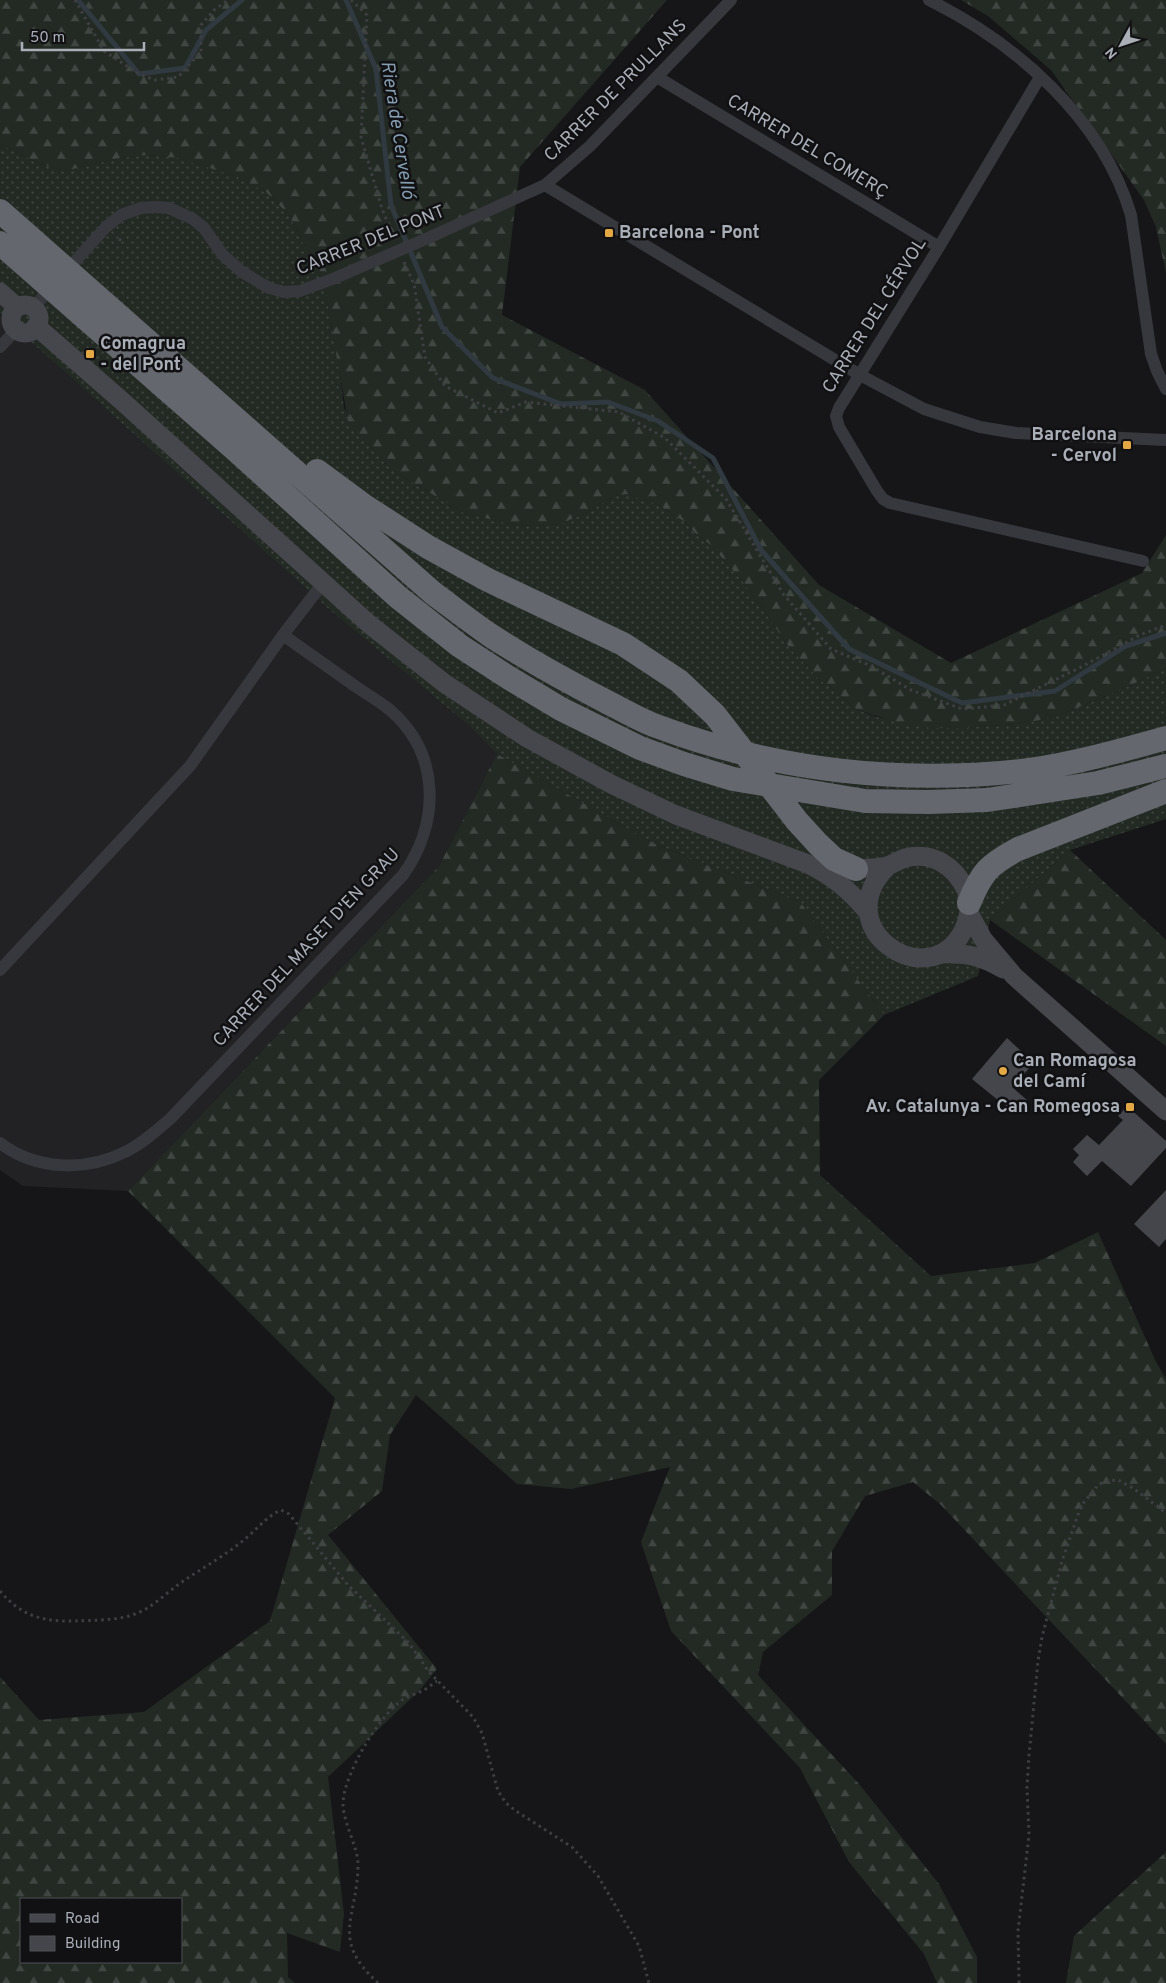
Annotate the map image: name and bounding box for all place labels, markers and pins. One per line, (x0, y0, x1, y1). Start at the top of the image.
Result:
place label: Barcelona - Pont (619, 222, 760, 245)
marker: Barcelona - Pont (603, 227, 615, 239)
place label: Comagrua - del Pont (100, 333, 186, 377)
marker: Comagrua - del Pont (84, 348, 96, 360)
place label: Barcelona - Cervol (1032, 424, 1117, 468)
marker: Barcelona - Cervol (1121, 439, 1133, 451)
place label: Can Romagosa del Camí (1013, 1050, 1137, 1094)
marker: Can Romagosa del Camí (997, 1065, 1009, 1077)
place label: Av. Catalunya - Can Romegosa (865, 1096, 1120, 1119)
marker: Av. Catalunya - Can Romegosa (1124, 1101, 1136, 1113)

